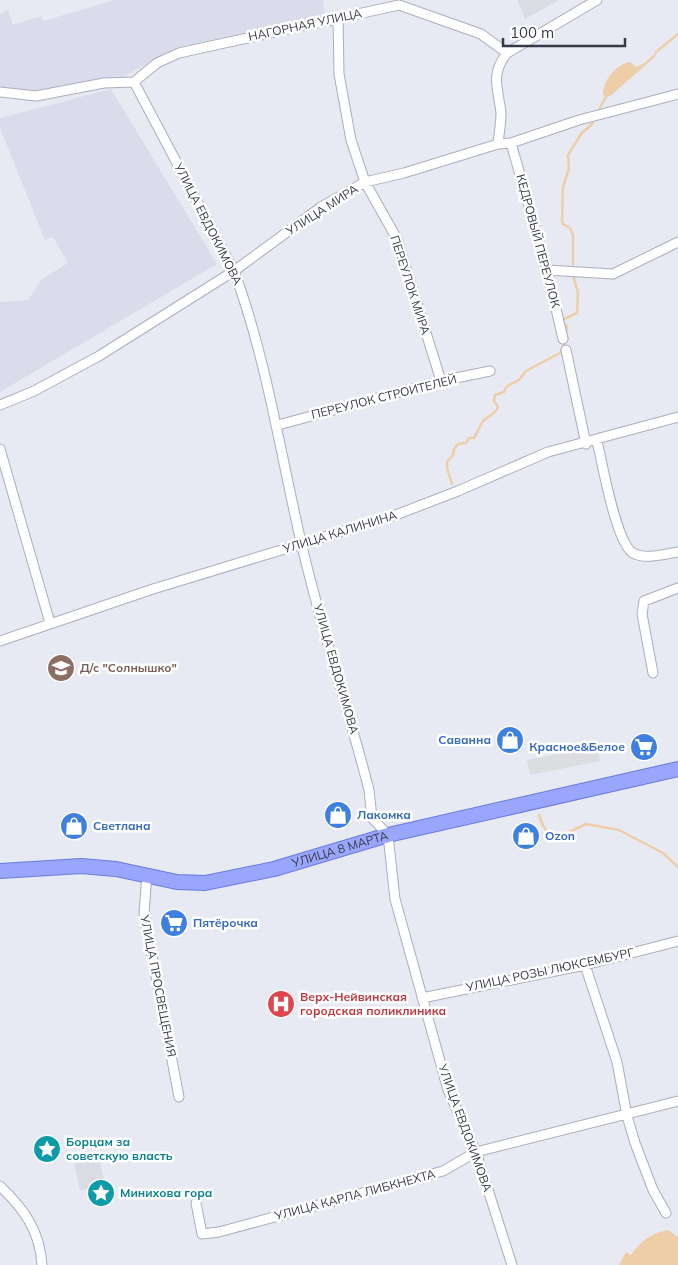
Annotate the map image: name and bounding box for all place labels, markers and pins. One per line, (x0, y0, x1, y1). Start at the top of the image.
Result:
school or university icon: Д/с "Солнышко" (46, 653, 76, 683)
place label: Д/с "Солнышко" (80, 660, 177, 675)
shop icon: Саванна (495, 725, 525, 755)
place label: Саванна (438, 732, 491, 747)
supermarket icon: Красное&Белое (629, 732, 659, 762)
place label: Красное&Белое (529, 739, 625, 754)
shop icon: Лакомка (323, 800, 353, 830)
place label: Лакомка (357, 807, 411, 822)
shop icon: Светлана (59, 811, 89, 841)
place label: Светлана (93, 818, 151, 833)
shop icon: Ozon (511, 821, 541, 851)
place label: Ozon (545, 828, 575, 843)
supermarket icon: Пятёрочка (159, 908, 189, 938)
place label: Пятёрочка (193, 915, 258, 930)
hospital icon: Верх-Нейвинская городская поликлиника (266, 989, 296, 1019)
place label: Верх-Нейвинская городская поликлиника (300, 989, 446, 1018)
place icon: Борцам за советскую власть (32, 1134, 62, 1164)
place label: Борцам за советскую власть (66, 1134, 173, 1163)
place icon: Минихова гора (86, 1178, 116, 1208)
place label: Минихова гора (120, 1185, 212, 1200)

